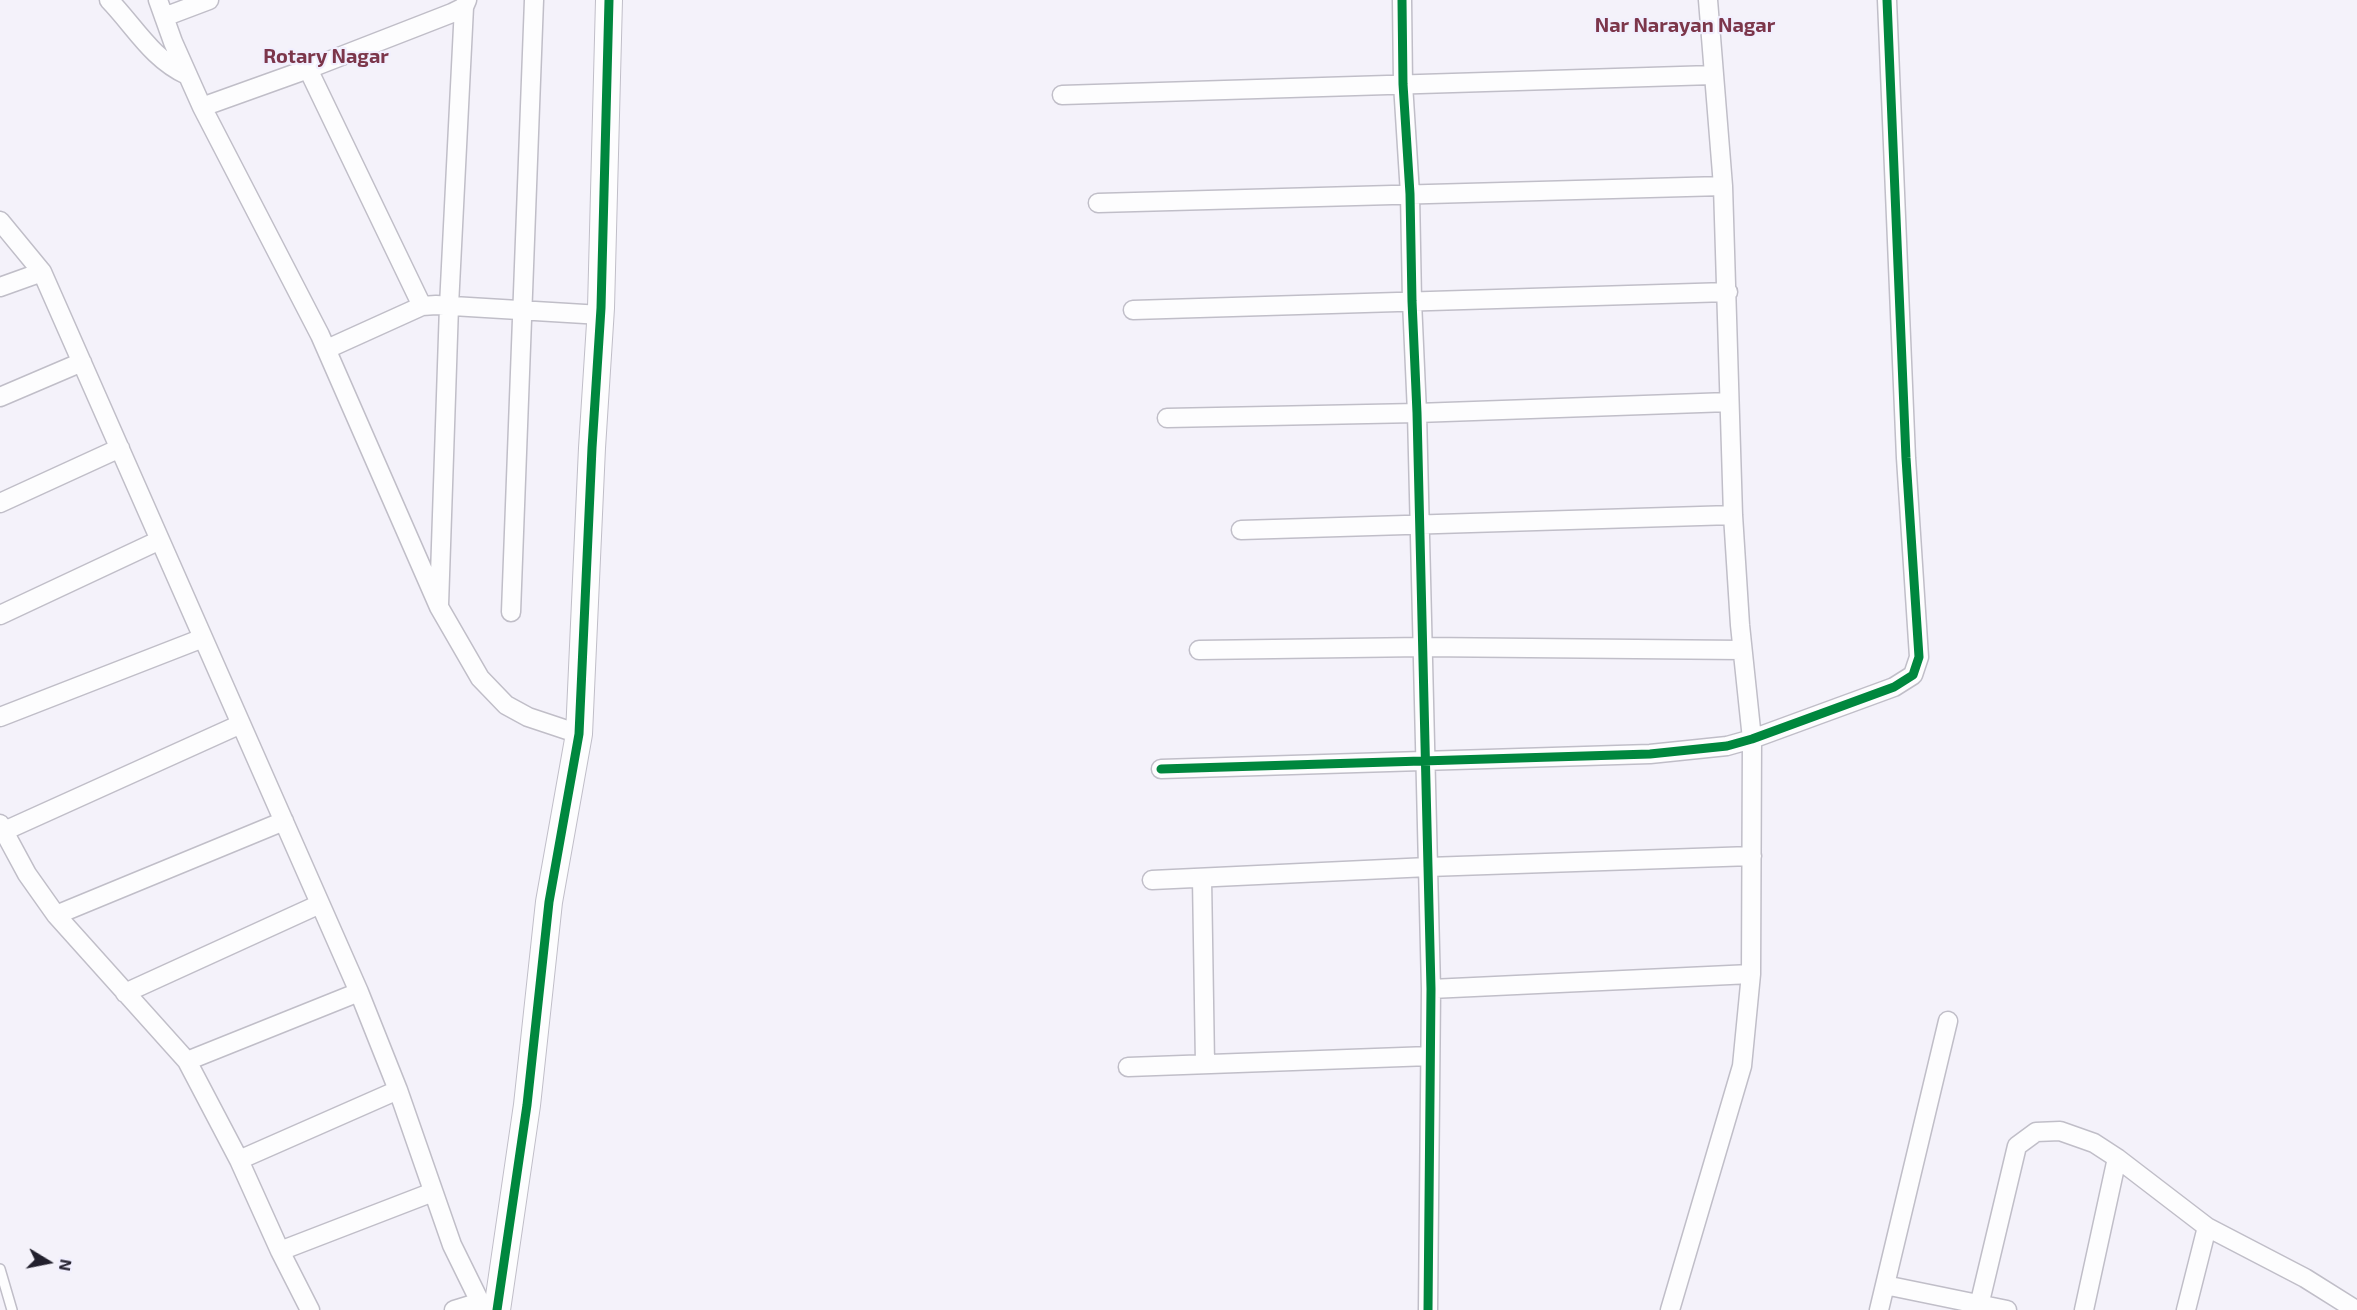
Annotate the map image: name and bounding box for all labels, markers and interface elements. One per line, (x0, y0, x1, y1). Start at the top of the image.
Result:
district label: Nar Narayan Nagar (1595, 13, 1775, 37)
district label: Rotary Nagar (263, 44, 389, 68)
north arrow (18, 1232, 78, 1292)
text: N (56, 1258, 77, 1273)

